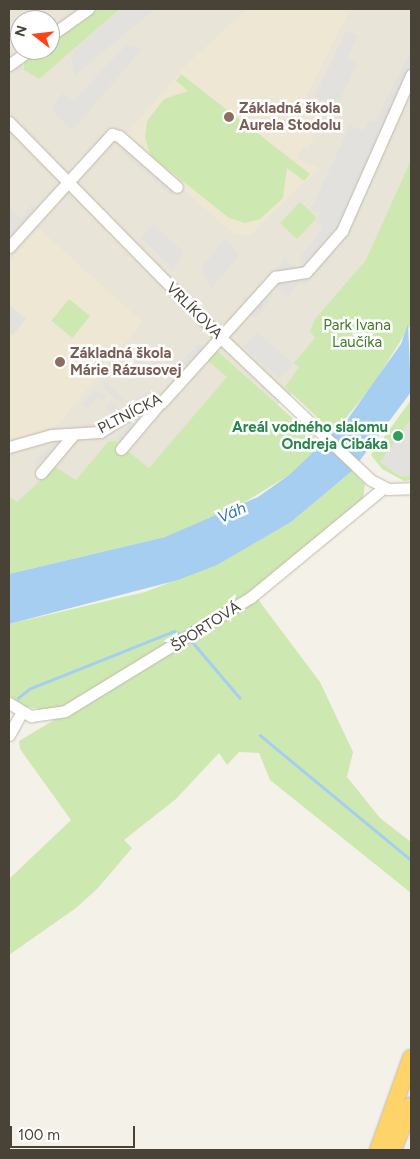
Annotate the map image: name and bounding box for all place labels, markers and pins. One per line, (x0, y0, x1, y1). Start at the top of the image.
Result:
place label: Základná škola Aurela Stodolu (239, 99, 341, 134)
marker: Základná škola Aurela Stodolu (223, 111, 235, 123)
place label: Základná škola Márie Rázusovej (70, 344, 182, 379)
marker: Základná škola Márie Rázusovej (54, 356, 66, 368)
place label: Areál vodného slalomu Ondreja Cibáka (232, 418, 388, 453)
marker: Areál vodného slalomu Ondreja Cibáka (392, 430, 404, 442)

